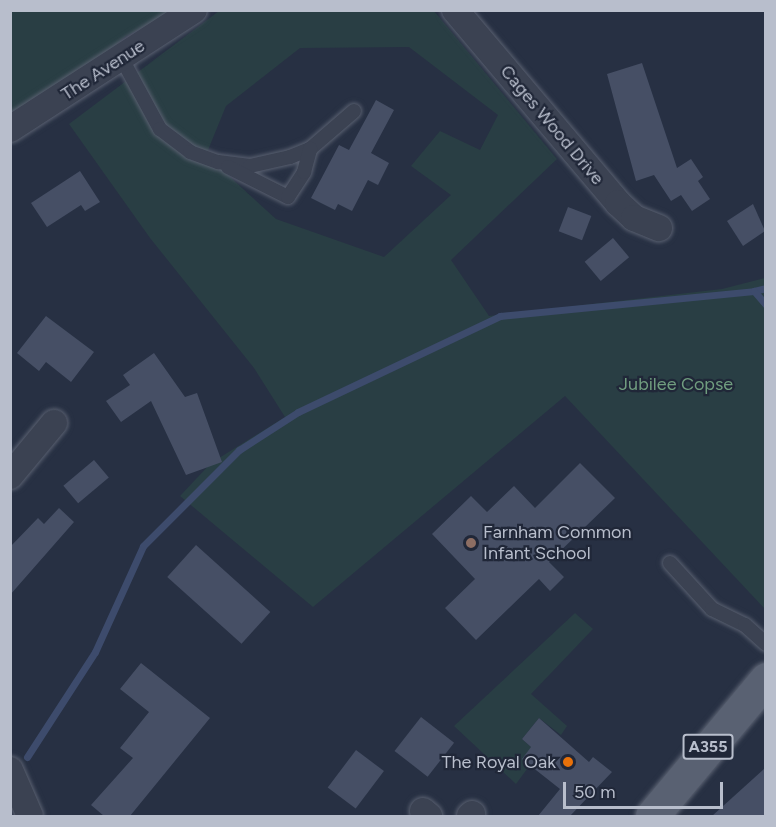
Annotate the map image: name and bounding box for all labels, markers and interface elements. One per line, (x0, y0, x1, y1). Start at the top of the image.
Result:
street label: The Avenue (57, 35, 149, 105)
street label: Cages Wood Drive (496, 61, 608, 189)
park label: Jubilee Copse (619, 373, 733, 395)
place label: Farnham Common Infant School (483, 522, 632, 564)
marker: Farnham Common Infant School (464, 536, 478, 550)
road number: A355 (682, 734, 734, 760)
place label: The Royal Oak (442, 751, 556, 773)
marker: The Royal Oak (561, 755, 575, 769)
scale bar (566, 770, 726, 808)
text: 50 m (574, 781, 616, 803)

